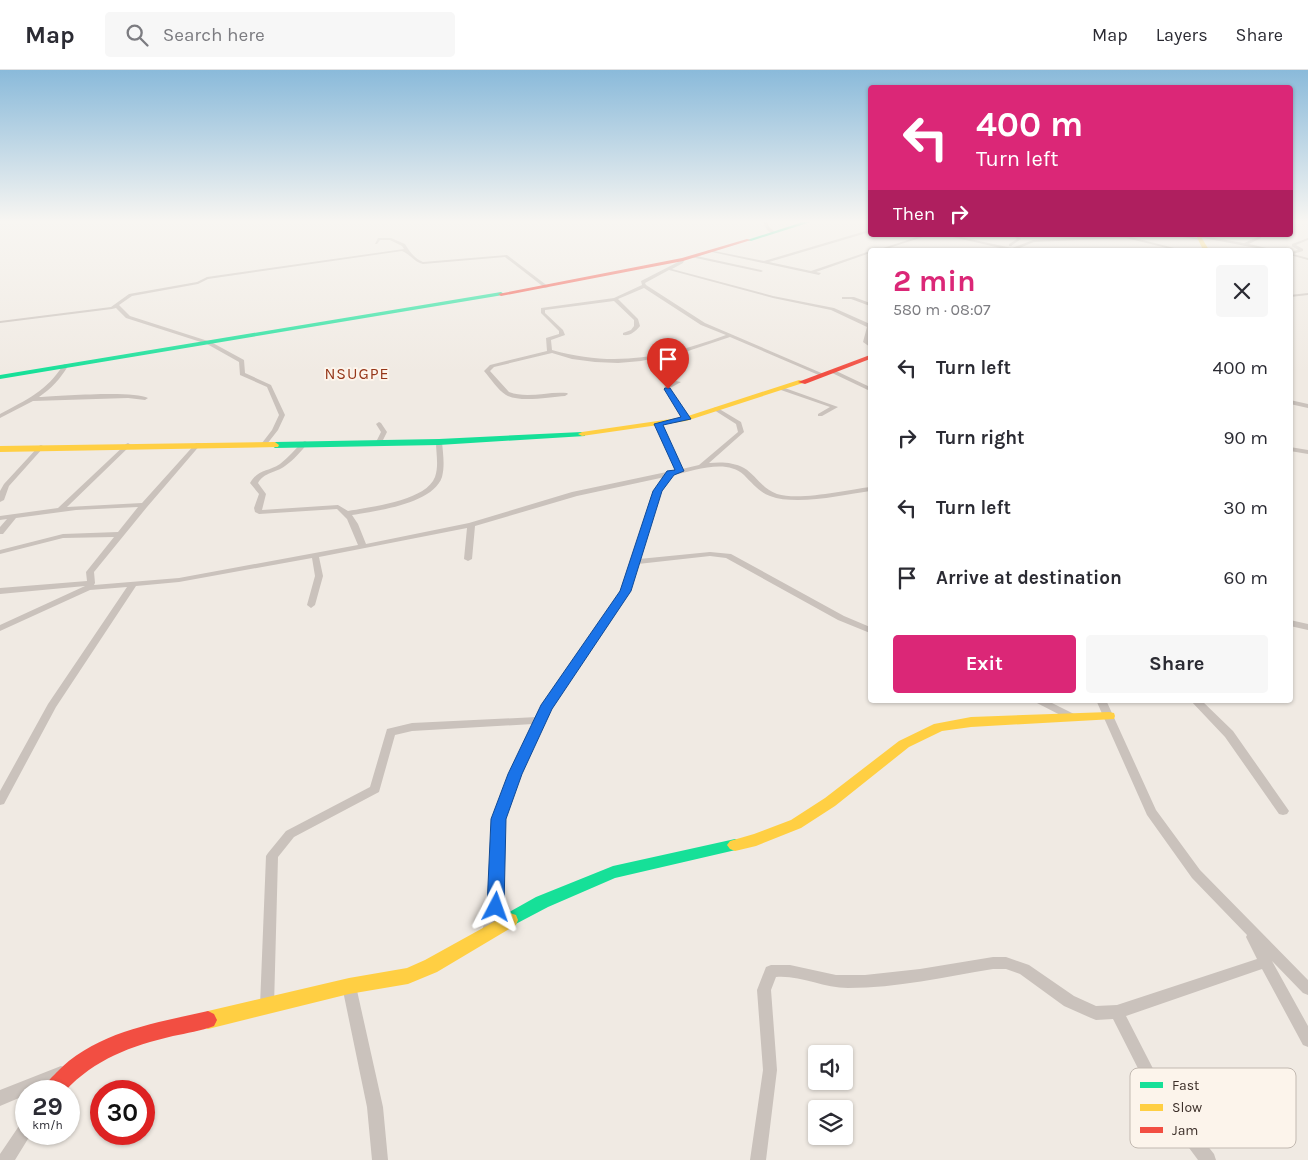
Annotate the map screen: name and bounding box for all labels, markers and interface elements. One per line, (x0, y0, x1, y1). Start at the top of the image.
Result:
search box (105, 12, 455, 57)
text: Map (25, 21, 75, 49)
icon: search (123, 21, 151, 49)
text: Search here (163, 24, 265, 46)
text: Map (1092, 24, 1128, 46)
text: Layers (1156, 24, 1208, 46)
text: Share (1236, 24, 1283, 46)
text: 400 m (976, 104, 1083, 145)
icon: left (893, 105, 958, 170)
text: Turn left (976, 146, 1059, 172)
icon: right (945, 200, 973, 228)
text: Then (893, 203, 935, 225)
text: 2 min (893, 263, 976, 299)
button: close (1216, 265, 1268, 317)
text: 580 m · 08:07 (893, 300, 991, 319)
pin (647, 338, 689, 389)
icon: arrive (654, 345, 682, 373)
icon: left (893, 354, 921, 382)
text: Turn left (936, 357, 1011, 379)
text: 400 m (1213, 357, 1268, 379)
district label: NSUGPE (324, 364, 390, 383)
icon: right (893, 424, 921, 452)
text: Turn right (936, 427, 1025, 449)
text: 90 m (1223, 427, 1268, 449)
icon: left (893, 494, 921, 522)
text: Turn left (936, 497, 1011, 519)
text: 30 m (1223, 497, 1268, 519)
icon: arrive (893, 564, 921, 592)
text: Arrive at destination (936, 567, 1122, 589)
text: 60 m (1224, 567, 1268, 589)
button: Exit (893, 635, 1076, 693)
button: Share (1086, 635, 1268, 693)
position arrow (469, 880, 521, 932)
map controls (808, 1045, 853, 1145)
button: sound (808, 1045, 853, 1090)
legend (1130, 1068, 1296, 1148)
text: Fast (1172, 1077, 1199, 1094)
speed limit sign: 30 (90, 1080, 155, 1145)
text: 29 (32, 1092, 63, 1121)
text: Slow (1172, 1099, 1202, 1116)
button: layers (808, 1100, 853, 1145)
text: km/h (32, 1118, 63, 1132)
text: Jam (1172, 1122, 1198, 1139)

